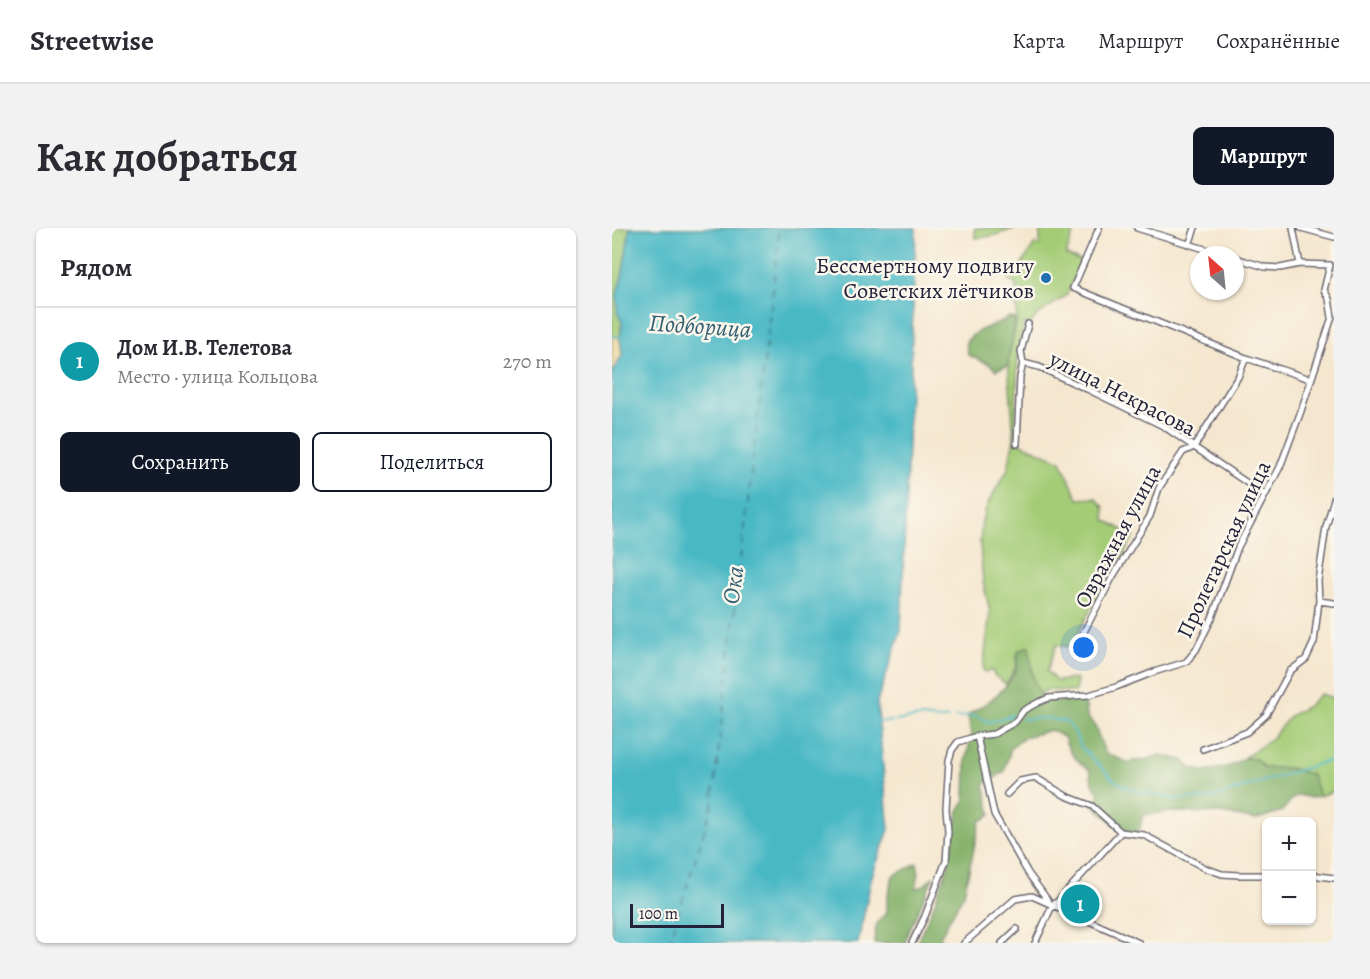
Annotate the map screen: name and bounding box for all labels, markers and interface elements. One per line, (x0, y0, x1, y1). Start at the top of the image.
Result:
text: Streetwise (30, 22, 154, 60)
text: Карта (1012, 27, 1065, 55)
text: Маршрут (1098, 27, 1183, 55)
text: Сохранённые (1216, 27, 1340, 55)
button: Маршрут (1193, 127, 1334, 185)
text: Как добраться (36, 128, 298, 185)
north arrow (1190, 246, 1244, 300)
text: Рядом (60, 250, 132, 285)
place label: Бессмертному подвигу Советских лётчиков (816, 251, 1035, 306)
marker: Бессмертному подвигу Советских лётчиков (1039, 271, 1053, 285)
water label: Подборица (648, 306, 752, 346)
text: Дом И.В. Телетова (117, 333, 292, 363)
street label: улица Некрасова (1043, 344, 1202, 444)
text: 1 (76, 348, 83, 375)
text: 270 m (503, 348, 552, 375)
text: Место · улица Кольцова (117, 363, 318, 390)
button: Сохранить (60, 432, 300, 492)
button: Поделиться (312, 432, 552, 492)
street label: Пролетарская улица (1170, 455, 1279, 643)
street label: Овражная улица (1068, 459, 1169, 613)
water label: Ока (715, 564, 751, 606)
your location (1069, 633, 1098, 662)
map controls (1262, 817, 1316, 925)
button: + (1262, 817, 1316, 871)
button: − (1262, 871, 1316, 925)
pin: 1 (1060, 882, 1100, 926)
scale bar (630, 901, 724, 928)
text: 100 m (639, 903, 678, 925)

